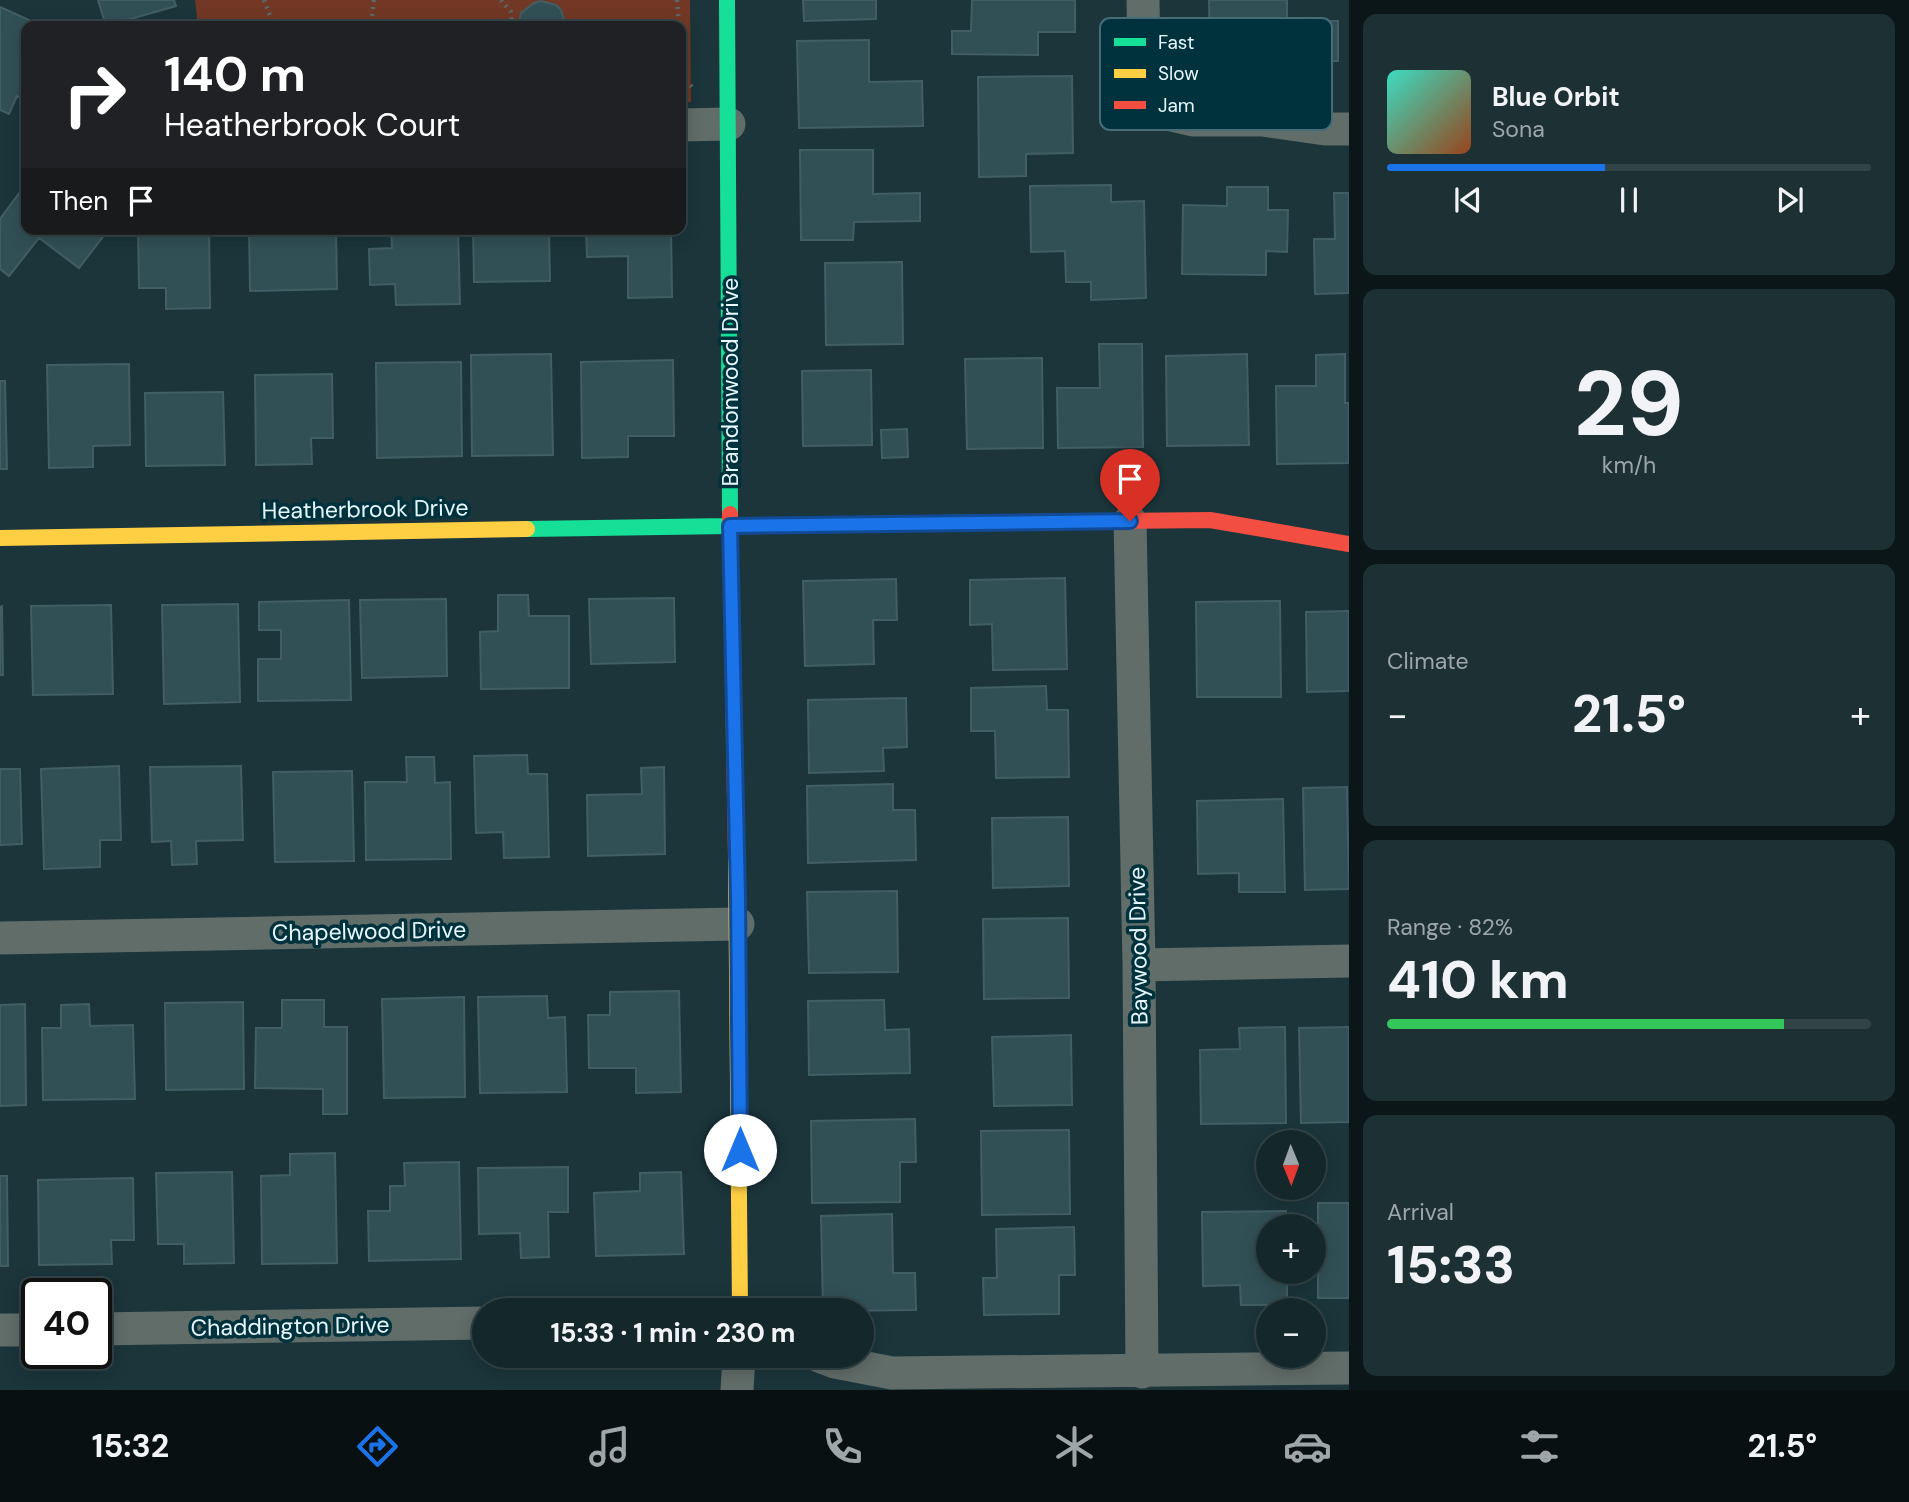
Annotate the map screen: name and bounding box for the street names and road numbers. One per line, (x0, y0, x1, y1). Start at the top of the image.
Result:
street label: Brandonwood Drive (715, 278, 745, 486)
street label: Heatherbrook Drive (261, 492, 469, 526)
street label: Baywood Drive (1122, 867, 1154, 1025)
street label: Chapelwood Drive (272, 914, 466, 948)
street label: Chaddington Drive (190, 1309, 390, 1343)

